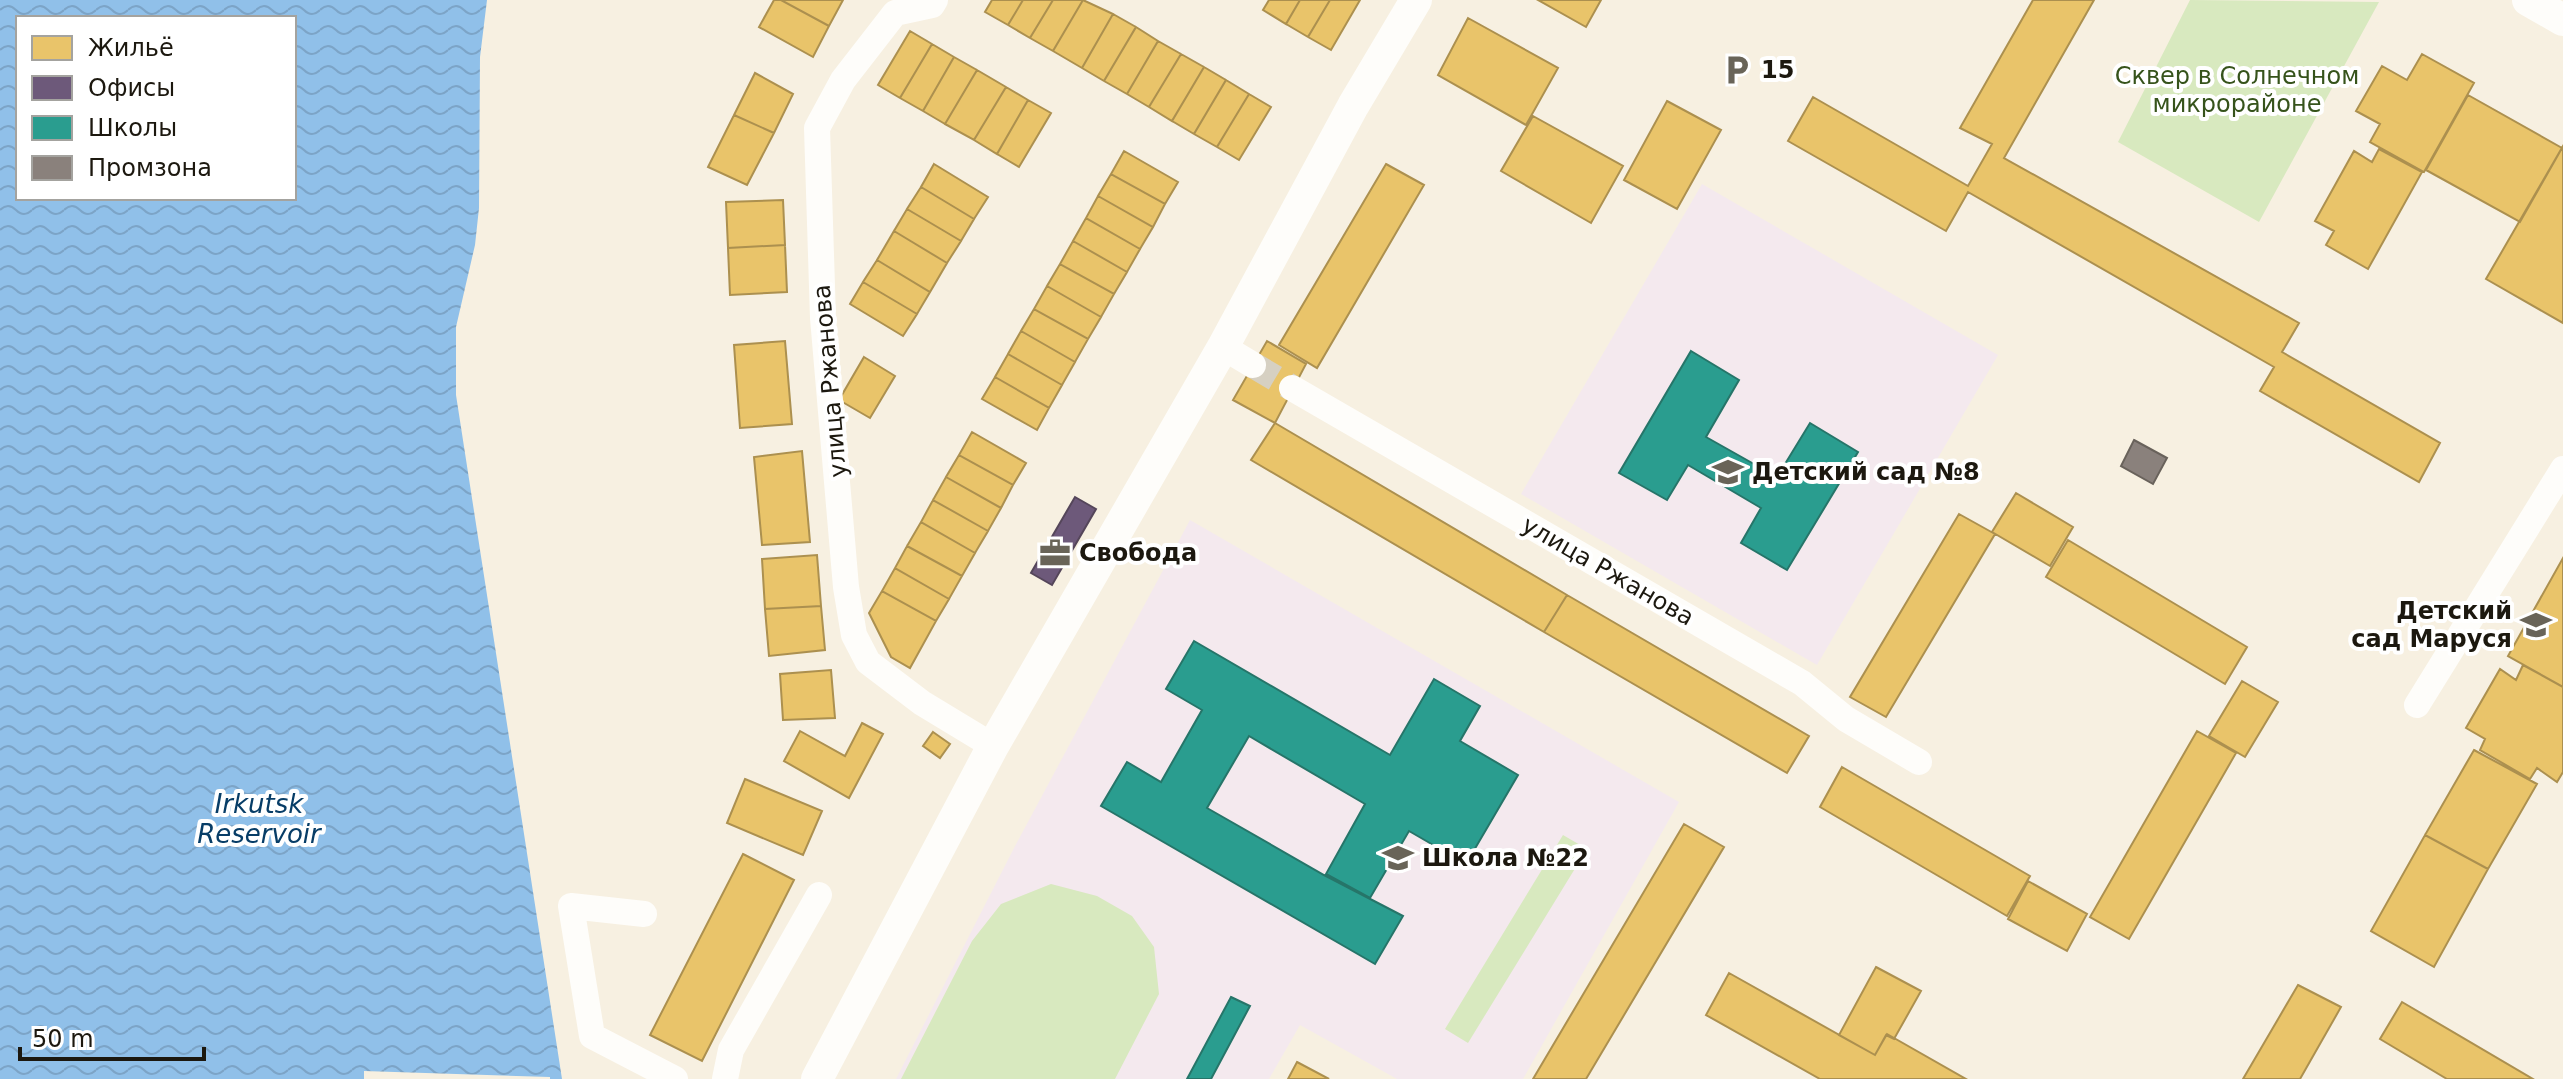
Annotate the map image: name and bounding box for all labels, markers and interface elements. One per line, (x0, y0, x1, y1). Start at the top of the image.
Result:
legend (16, 16, 296, 200)
text: Жильё (88, 34, 174, 62)
parking icon: 15 (1720, 53, 1754, 87)
place label: 15 (1761, 56, 1794, 84)
park label: Сквер в Солнечном микрорайоне (2115, 62, 2359, 118)
text: Офисы (88, 74, 175, 102)
text: Школы (88, 114, 177, 142)
text: Промзона (88, 154, 212, 182)
street label: улица Ржанова (808, 283, 852, 479)
school or university icon: Детский сад №8 (1711, 455, 1745, 489)
place label: Детский сад №8 (1752, 458, 1980, 486)
street label: улица Ржанова (1517, 510, 1699, 632)
office icon: Свобода (1038, 536, 1072, 570)
place label: Свобода (1079, 539, 1197, 567)
place label: Детский сад Маруся (2351, 597, 2512, 653)
school or university icon: Детский сад Маруся (2519, 608, 2553, 642)
water label: Irkutsk Reservoir (197, 789, 323, 849)
school or university icon: Школа №22 (1381, 841, 1415, 875)
place label: Школа №22 (1422, 844, 1589, 872)
scale bar (20, 1011, 204, 1061)
text: 50 m (32, 1025, 94, 1053)

